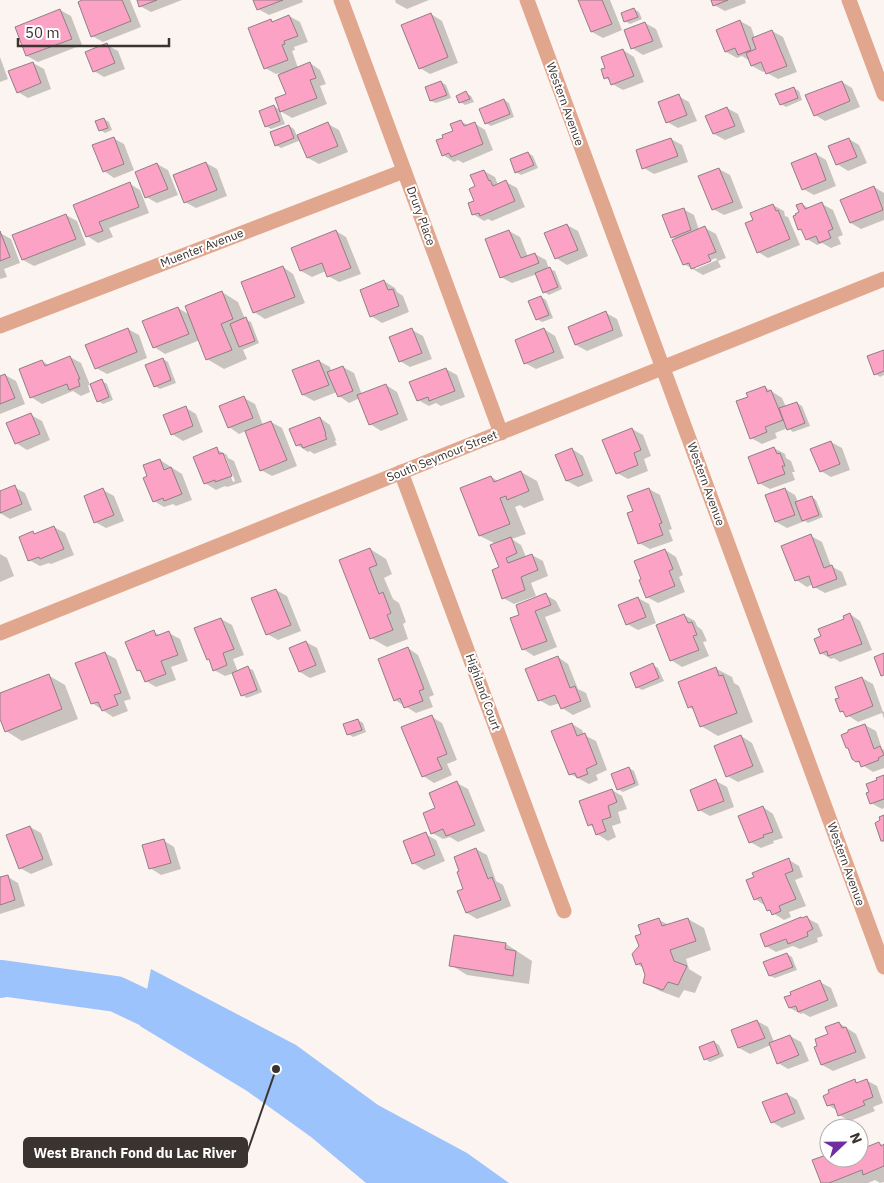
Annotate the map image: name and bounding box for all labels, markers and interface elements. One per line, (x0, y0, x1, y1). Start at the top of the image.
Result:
scale bar (18, 15, 169, 47)
text: 50 m (25, 23, 60, 42)
street label: Western Avenue (543, 60, 588, 148)
street label: Drury Place (404, 184, 439, 248)
street label: Muenter Avenue (158, 225, 246, 270)
street label: South Seymour Street (384, 426, 499, 485)
street label: Western Avenue (684, 440, 729, 528)
street label: Highland Court (463, 651, 504, 732)
street label: Western Avenue (824, 820, 869, 908)
north arrow (819, 1118, 869, 1168)
text: N (846, 1130, 866, 1146)
callout: West Branch Fond du Lac River (24, 1138, 247, 1167)
text: West Branch Fond du Lac River (33, 1144, 237, 1162)

